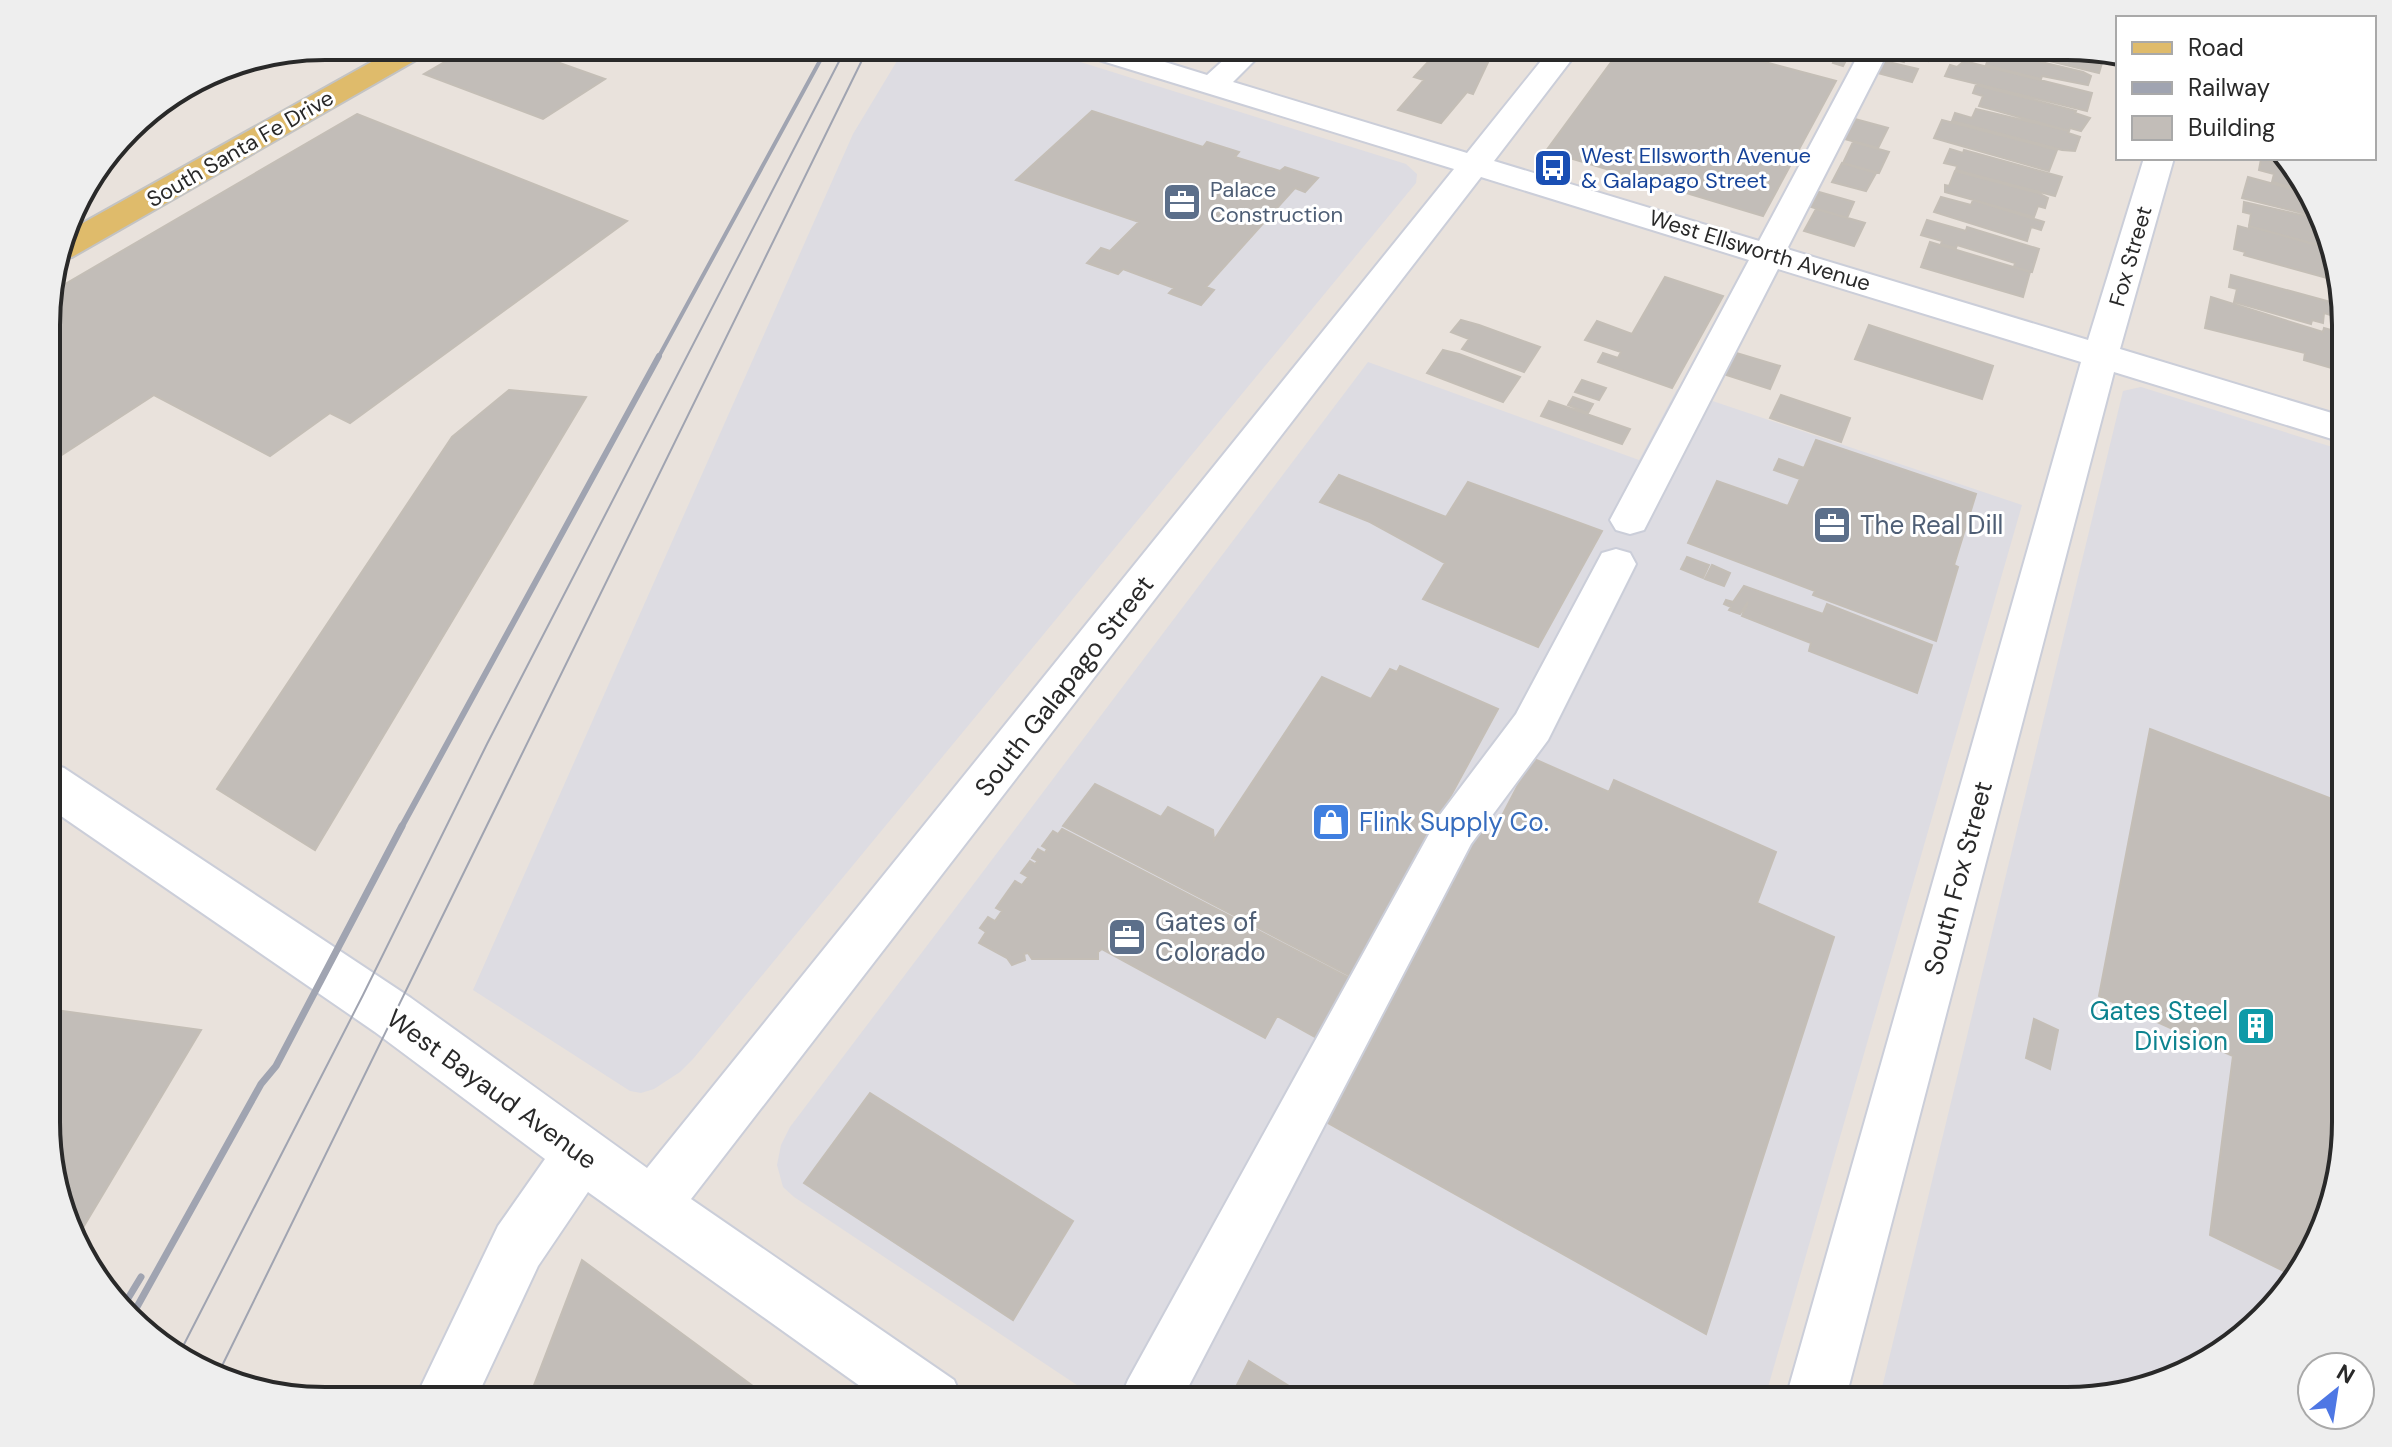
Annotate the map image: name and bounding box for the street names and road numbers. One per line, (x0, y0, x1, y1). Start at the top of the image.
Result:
street label: South Santa Fe Drive (142, 83, 339, 214)
street label: West Ellsworth Avenue (1646, 203, 1874, 298)
street label: Fox Street (2102, 203, 2159, 310)
street label: South Galapago Street (967, 568, 1161, 804)
street label: South Fox Street (1916, 777, 2000, 979)
street label: West Bayaud Avenue (380, 1001, 604, 1177)

